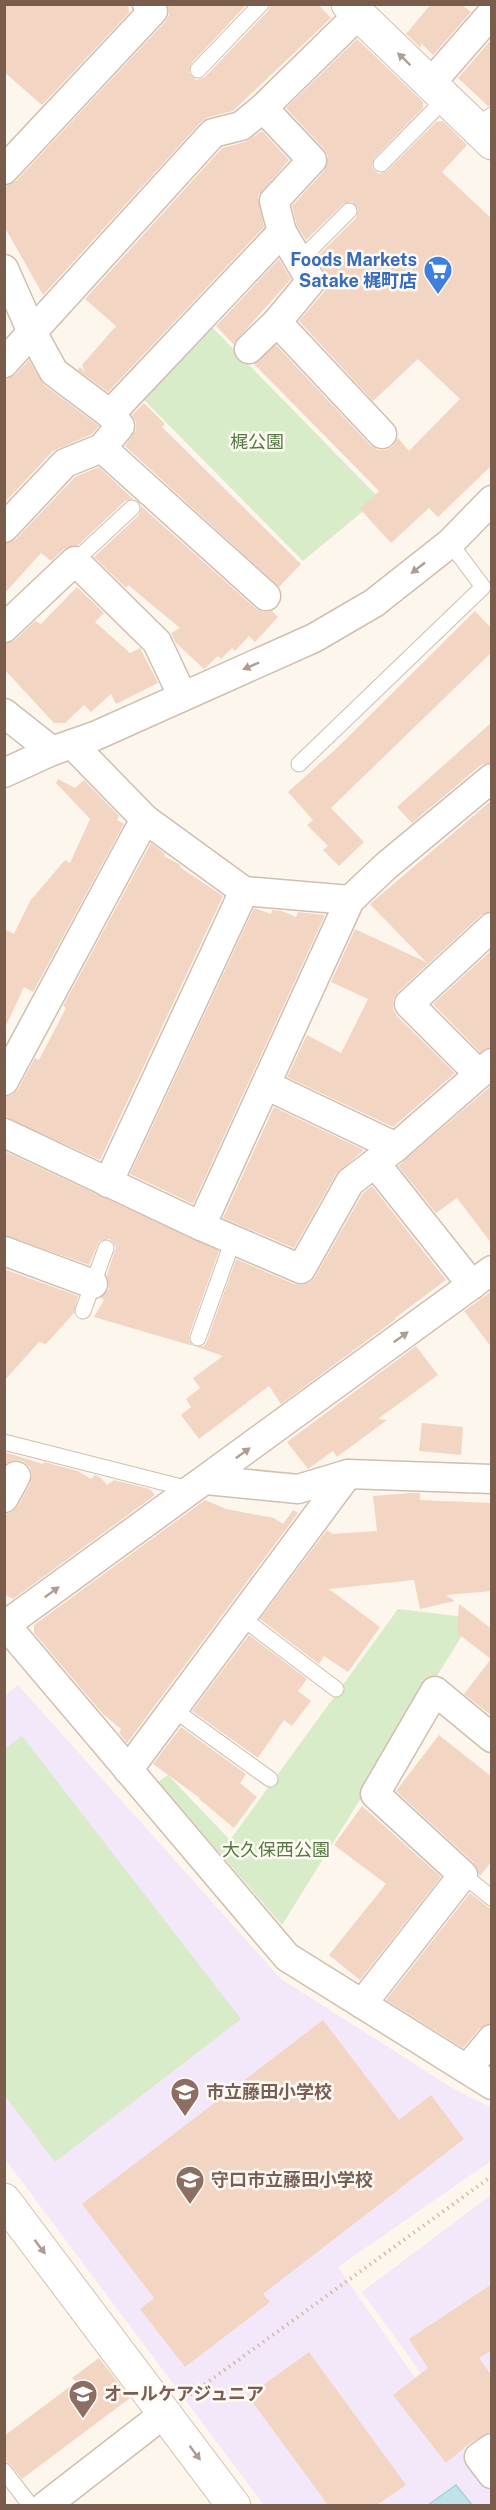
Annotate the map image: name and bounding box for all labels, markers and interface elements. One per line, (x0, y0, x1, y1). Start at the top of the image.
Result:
one-way arrow (397, 52, 412, 66)
place label: Foods Markets Satake 梶町店 (290, 249, 417, 291)
supermarket icon: Foods Markets Satake 梶町店 (422, 254, 454, 296)
park label: 梶公園 (230, 431, 284, 452)
one-way arrow (411, 562, 426, 574)
one-way arrow (241, 661, 259, 671)
one-way arrow (392, 1331, 408, 1343)
one-way arrow (236, 1447, 251, 1459)
one-way arrow (43, 1586, 59, 1598)
park label: 大久保西公園 (222, 1839, 330, 1860)
school or university icon: 市立藤田小学校 (169, 2076, 201, 2118)
place label: 市立藤田小学校 (206, 2081, 332, 2102)
school or university icon: 守口市立藤田小学校 (174, 2164, 206, 2206)
place label: 守口市立藤田小学校 (211, 2169, 373, 2190)
one-way arrow (33, 2239, 45, 2254)
school or university icon: オールケアジュニア (67, 2378, 99, 2420)
place label: オールケアジュニア (104, 2383, 264, 2404)
one-way arrow (188, 2445, 201, 2461)

